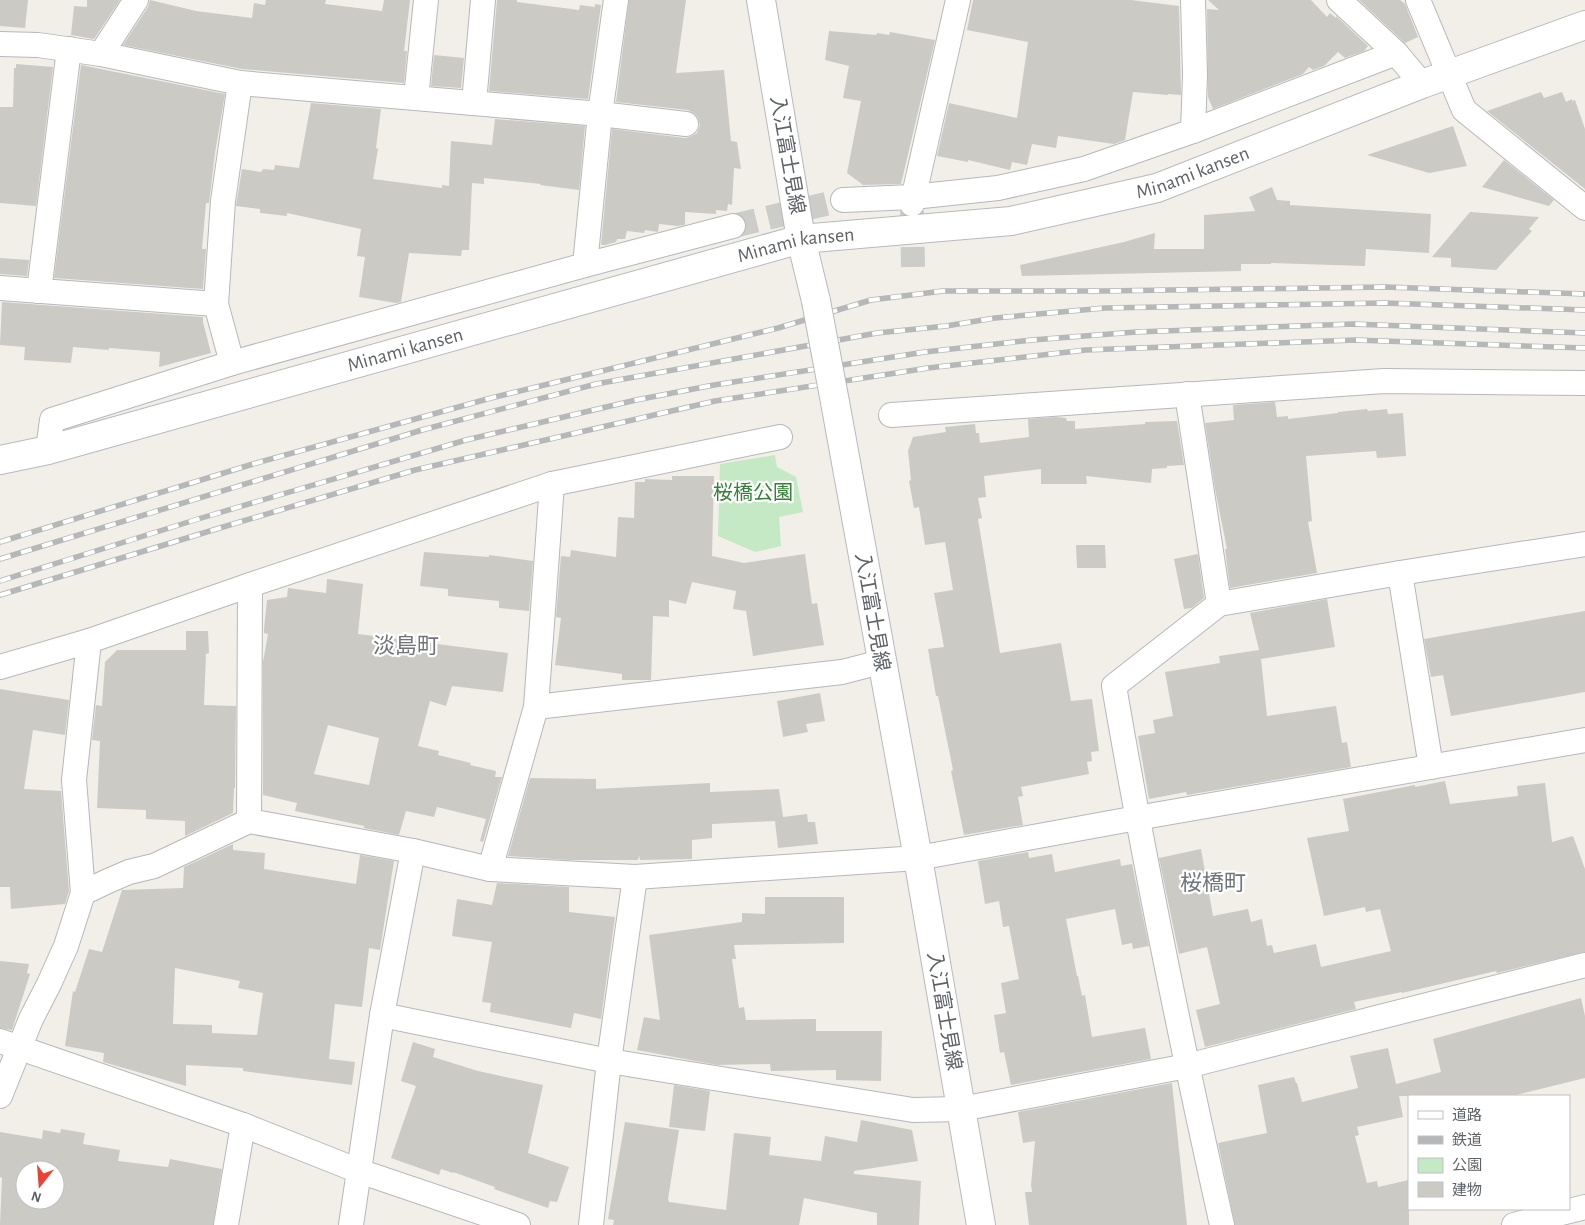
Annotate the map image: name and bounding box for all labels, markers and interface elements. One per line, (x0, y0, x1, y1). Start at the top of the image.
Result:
street label: 入江富士見線 (767, 94, 809, 216)
street label: Minami kansen (1134, 143, 1252, 202)
street label: Minami kansen (735, 224, 855, 266)
street label: Minami kansen (345, 324, 465, 376)
park label: 桜橋公園 (713, 482, 793, 503)
street label: 入江富士見線 (852, 551, 894, 673)
district label: 淡島町 (373, 634, 439, 657)
district label: 桜橋町 (1180, 871, 1246, 894)
street label: 入江富士見線 (924, 950, 966, 1072)
legend (1408, 1095, 1570, 1210)
text: 道路 (1452, 1107, 1482, 1123)
text: 鉄道 (1452, 1132, 1482, 1148)
text: 公園 (1452, 1157, 1482, 1173)
north arrow (15, 1160, 65, 1210)
text: 建物 (1452, 1182, 1482, 1198)
text: N (30, 1188, 43, 1205)

